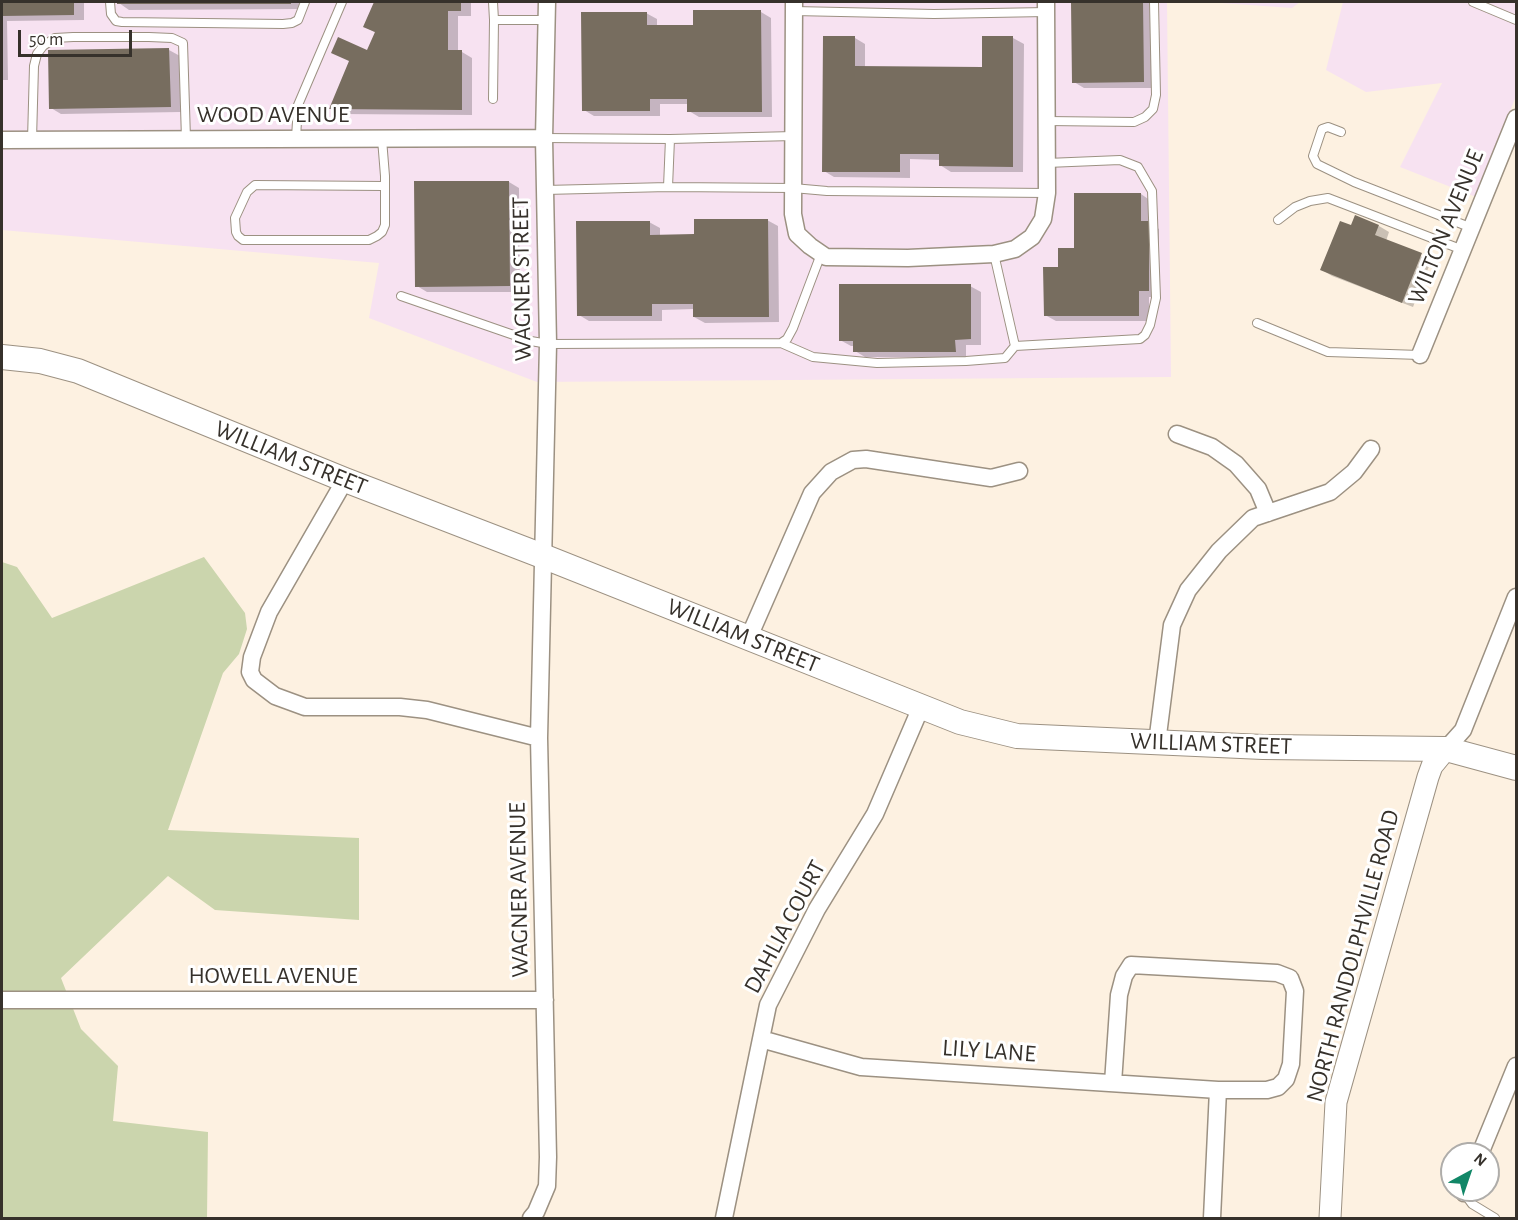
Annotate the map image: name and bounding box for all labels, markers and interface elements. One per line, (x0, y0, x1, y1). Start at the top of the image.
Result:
scale bar (21, 18, 135, 56)
text: 50 m (29, 31, 63, 49)
street label: WOOD AVENUE (197, 101, 349, 129)
street label: WILTON AVENUE (1402, 145, 1490, 309)
street label: WAGNER STREET (506, 196, 538, 362)
street label: WILLIAM STREET (211, 414, 371, 502)
street label: WILLIAM STREET (663, 592, 823, 680)
street label: WILLIAM STREET (1130, 727, 1292, 761)
street label: WAGNER AVENUE (503, 802, 535, 978)
street label: NORTH RANDOLPHVILLE ROAD (1300, 807, 1406, 1105)
street label: DAHLIA COURT (738, 856, 832, 998)
street label: HOWELL AVENUE (188, 962, 358, 990)
street label: LILY LANE (941, 1033, 1037, 1069)
north arrow (1440, 1142, 1500, 1202)
text: N (1471, 1150, 1490, 1169)

